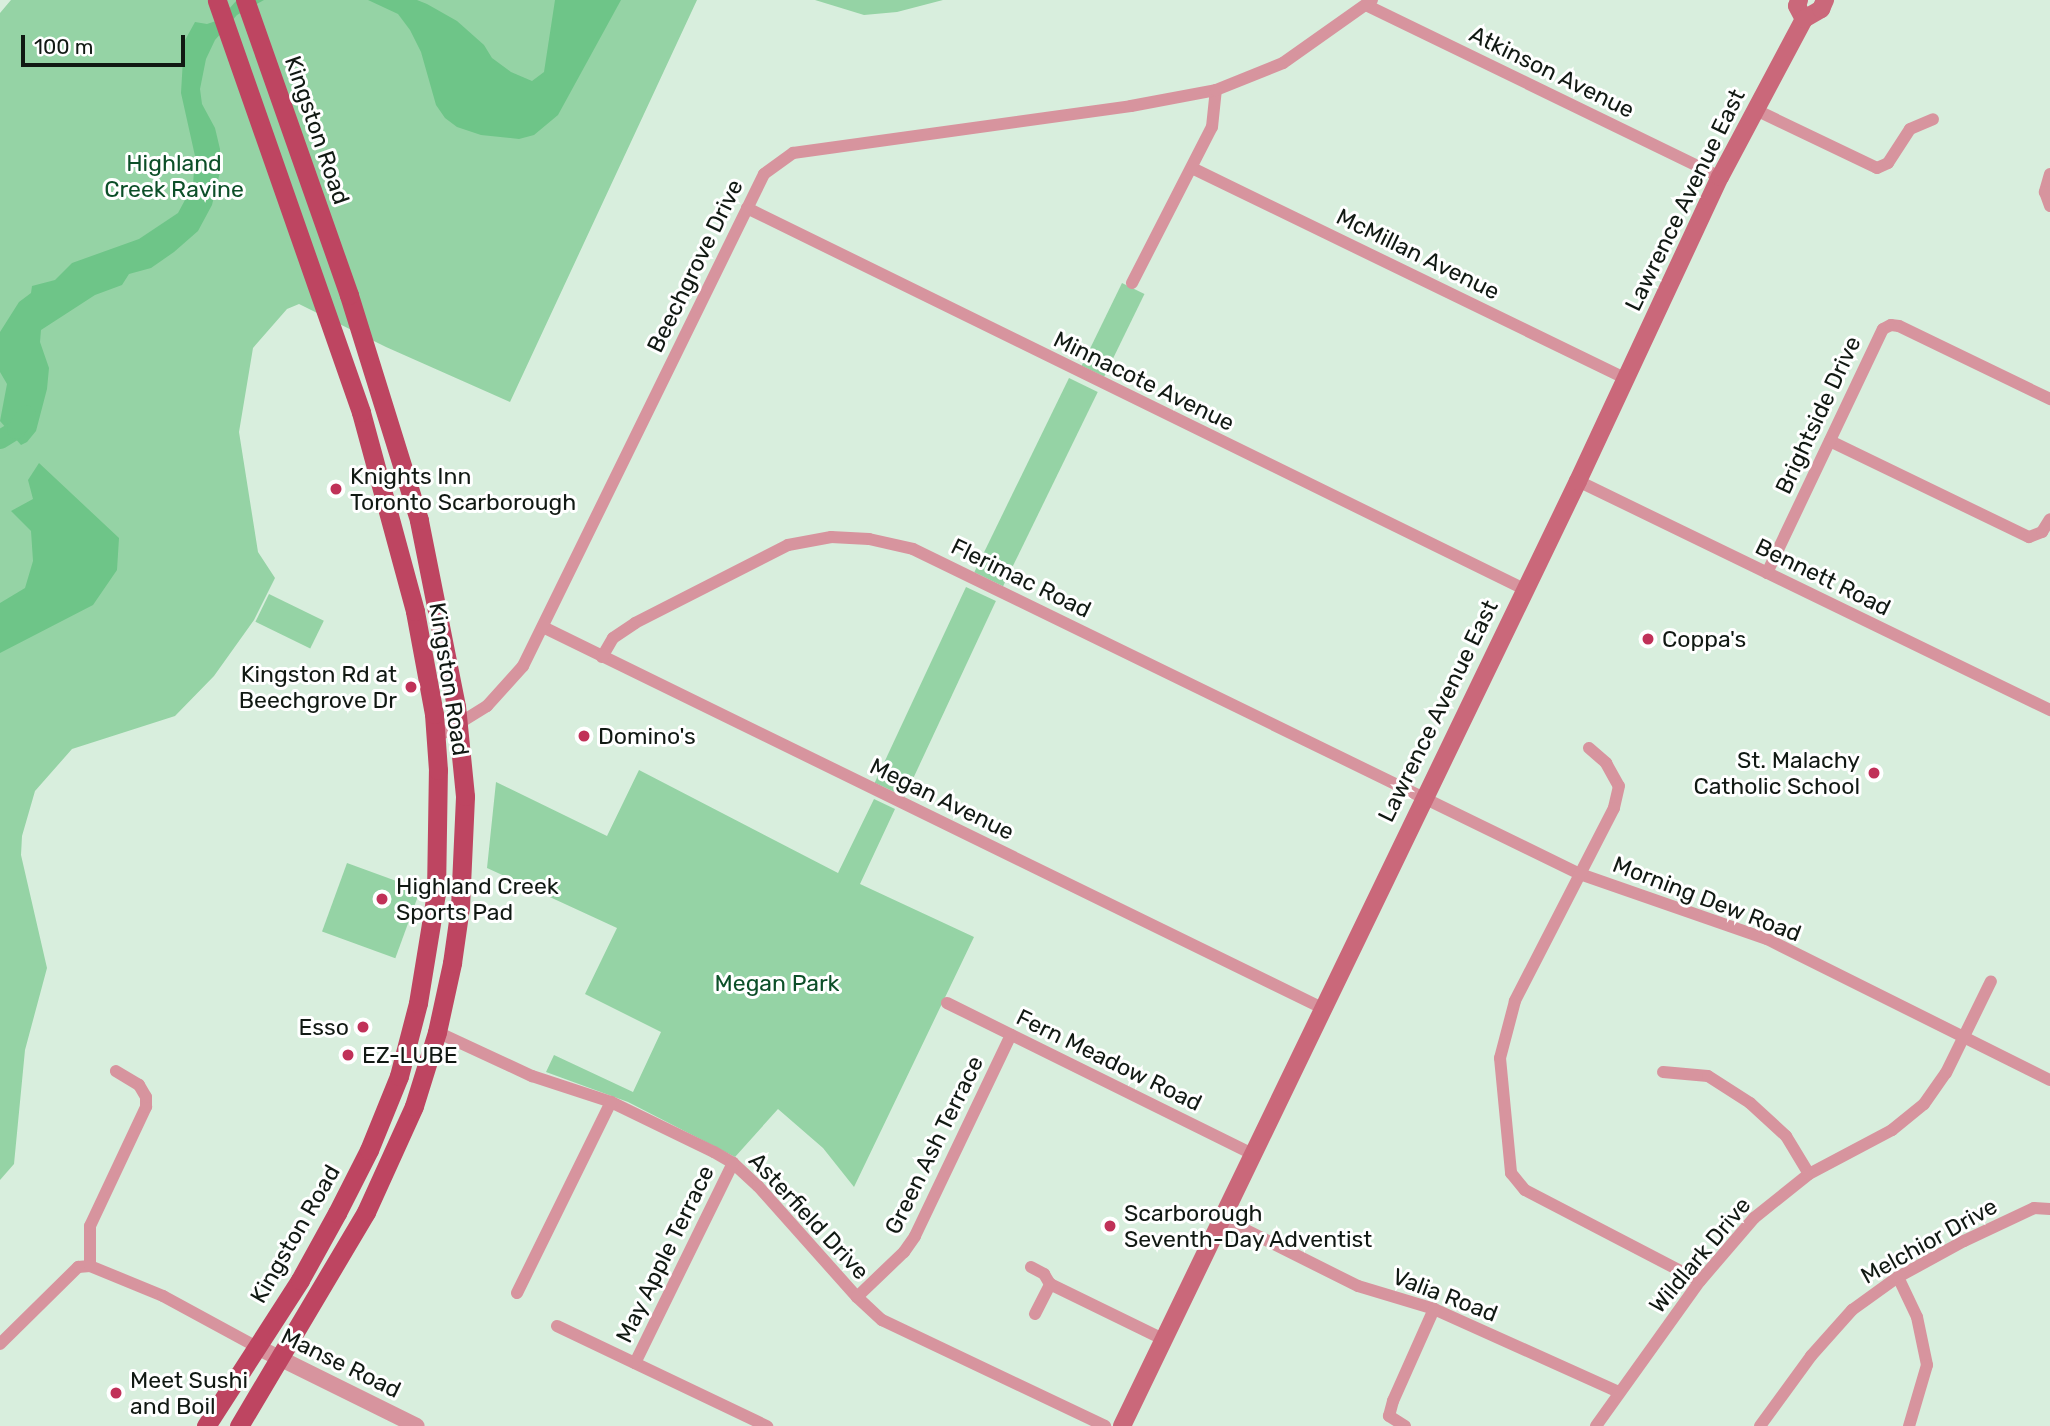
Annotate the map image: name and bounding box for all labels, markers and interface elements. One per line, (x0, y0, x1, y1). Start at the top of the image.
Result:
street label: Atkinson Avenue (1465, 20, 1639, 124)
scale bar (24, 21, 189, 65)
text: 100 m (34, 34, 93, 59)
street label: Kingston Road (279, 52, 355, 208)
street label: Lawrence Avenue East (1619, 84, 1751, 316)
park label: Highland Creek Ravine (104, 149, 244, 203)
street label: Beechgrove Drive (641, 175, 749, 357)
street label: McMillan Avenue (1332, 202, 1504, 306)
street label: Minnacote Avenue (1049, 325, 1239, 437)
street label: Brightside Drive (1769, 332, 1867, 498)
place label: Knights Inn Toronto Scarborough (350, 462, 576, 516)
marker: Knights Inn Toronto Scarborough (328, 481, 344, 497)
street label: Flerimac Road (947, 532, 1095, 624)
street label: Bennett Road (1751, 532, 1895, 622)
street label: Lawrence Avenue East (1372, 595, 1504, 827)
street label: Kingston Road (423, 600, 475, 758)
place label: Coppa's (1662, 625, 1746, 653)
marker: Coppa's (1640, 631, 1656, 647)
place label: Kingston Rd at Beechgrove Dr (239, 660, 397, 714)
marker: Kingston Rd at Beechgrove Dr (403, 679, 419, 695)
place label: Domino's (598, 722, 696, 750)
marker: Domino's (576, 728, 592, 744)
place label: St. Malachy Catholic School (1693, 746, 1860, 800)
street label: Megan Avenue (865, 752, 1019, 846)
marker: St. Malachy Catholic School (1866, 765, 1882, 781)
street label: Morning Dew Road (1609, 850, 1805, 948)
place label: Highland Creek Sports Pad (396, 872, 559, 926)
marker: Highland Creek Sports Pad (374, 891, 390, 907)
park label: Megan Park (715, 969, 839, 997)
street label: Fern Meadow Road (1012, 1003, 1206, 1117)
place label: Esso (298, 1013, 349, 1041)
marker: Esso (355, 1019, 371, 1035)
place label: EZ-LUBE (362, 1041, 458, 1069)
marker: EZ-LUBE (340, 1047, 356, 1063)
street label: Green Ash Terrace (879, 1051, 989, 1239)
street label: Asterfield Drive (743, 1147, 875, 1285)
street label: Kingston Road (244, 1160, 346, 1308)
street label: May Apple Terrace (610, 1160, 720, 1348)
street label: Wildlark Drive (1643, 1191, 1757, 1319)
street label: Melchior Drive (1856, 1192, 2002, 1290)
place label: Scarborough Seventh-Day Adventist (1124, 1199, 1374, 1253)
marker: Scarborough Seventh-Day Adventist (1102, 1218, 1118, 1234)
street label: Valia Road (1388, 1262, 1502, 1328)
street label: Manse Road (277, 1322, 405, 1404)
place label: Meet Sushi and Boil (130, 1366, 248, 1420)
marker: Meet Sushi and Boil (108, 1385, 124, 1401)

